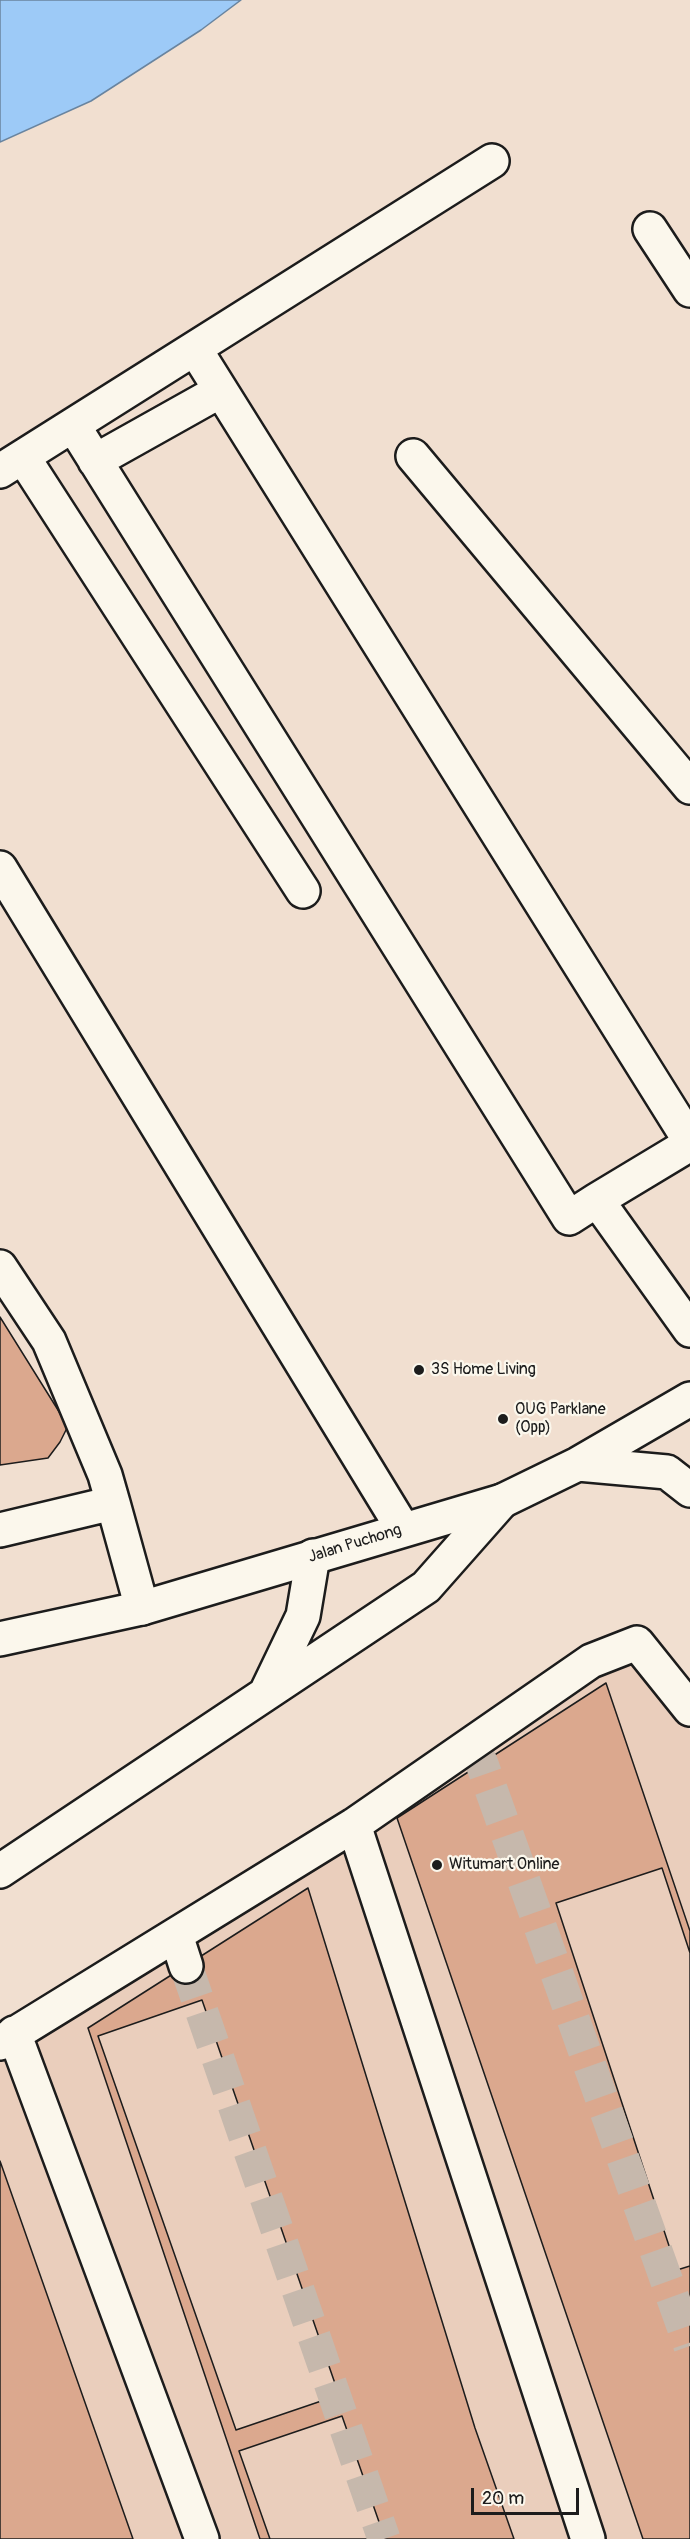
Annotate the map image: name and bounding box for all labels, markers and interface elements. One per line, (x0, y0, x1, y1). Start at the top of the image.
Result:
place label: 3S Home Living (431, 1360, 536, 1380)
marker: 3S Home Living (412, 1363, 426, 1377)
place label: OUG Parklane (Opp) (515, 1400, 606, 1438)
marker: OUG Parklane (Opp) (496, 1412, 510, 1426)
street label: Jalan Puchong (306, 1521, 404, 1567)
place label: Witumart Online (449, 1855, 559, 1875)
marker: Witumart Online (430, 1858, 444, 1872)
scale bar (474, 2476, 582, 2514)
text: 20 m (482, 2487, 524, 2510)

